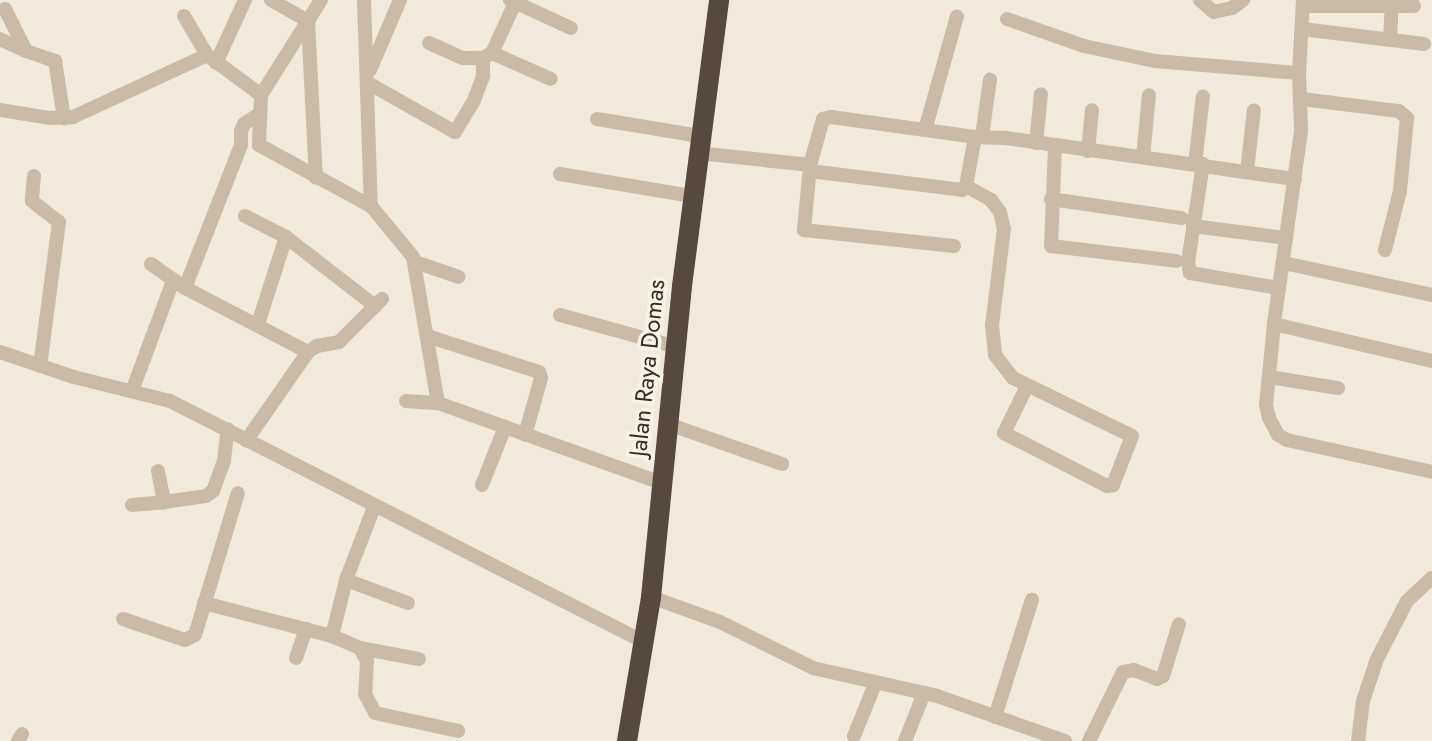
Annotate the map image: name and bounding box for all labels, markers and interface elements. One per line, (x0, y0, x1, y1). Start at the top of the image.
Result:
street label: Jalan Raya Domas (623, 278, 671, 458)

